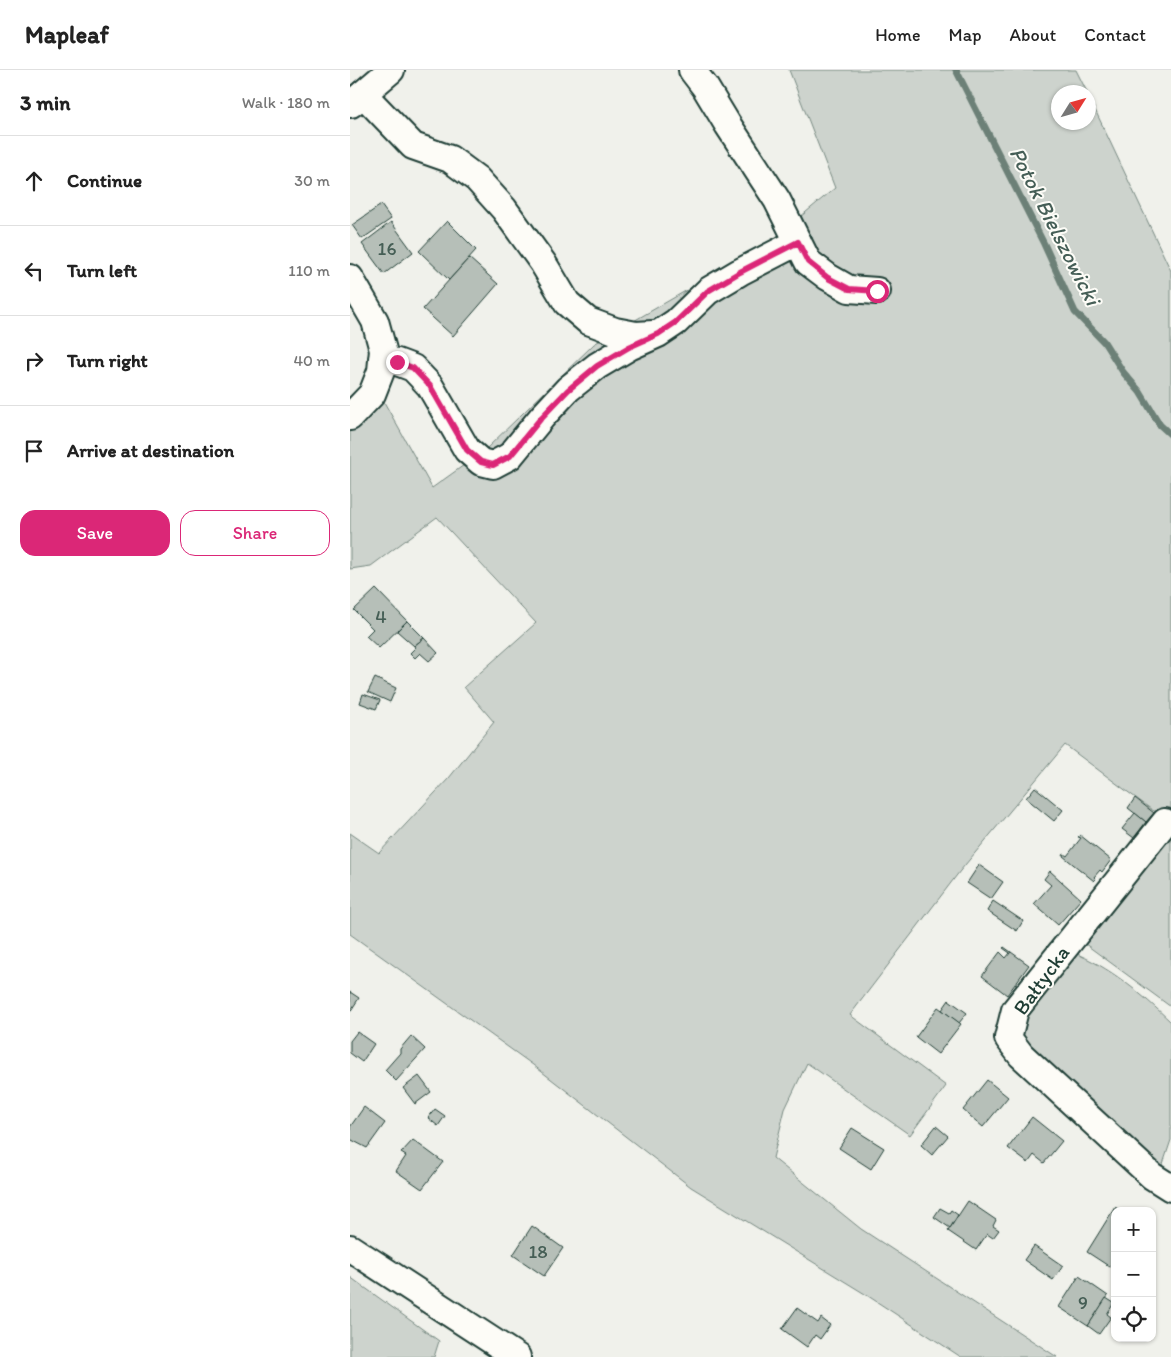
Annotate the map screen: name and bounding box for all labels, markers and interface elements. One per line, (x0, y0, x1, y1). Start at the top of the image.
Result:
text: Mapleaf (25, 20, 109, 49)
text: Home (875, 24, 921, 46)
text: Map (949, 24, 982, 46)
text: About (1010, 24, 1056, 46)
text: Contact (1084, 24, 1146, 46)
north arrow (1051, 85, 1096, 130)
text: 3 min (20, 90, 70, 115)
text: Walk · 180 m (242, 93, 330, 112)
water label: Potok Bielszowicki (1004, 143, 1108, 312)
icon: ahead (20, 167, 48, 195)
text: Continue (67, 169, 142, 192)
text: 30 m (294, 171, 330, 190)
house number: 16 (378, 237, 396, 260)
icon: left (20, 257, 48, 285)
text: Turn left (67, 259, 137, 282)
text: 110 m (288, 261, 330, 280)
route start (866, 280, 889, 303)
icon: right (20, 347, 48, 375)
text: Turn right (67, 349, 148, 372)
text: 40 m (293, 351, 330, 370)
route end (386, 351, 409, 374)
icon: arrive (20, 437, 48, 465)
text: Arrive at destination (67, 439, 234, 462)
button: Save (20, 510, 170, 556)
button: Share (180, 510, 330, 556)
house number: 4 (375, 605, 387, 628)
street label: Bałtycka (1008, 941, 1074, 1019)
map controls (1111, 1207, 1156, 1342)
button: + (1111, 1207, 1156, 1252)
house number: 18 (528, 1240, 548, 1263)
button: − (1111, 1252, 1156, 1297)
house number: 9 (1078, 1291, 1088, 1314)
button: locate (1111, 1297, 1156, 1342)

